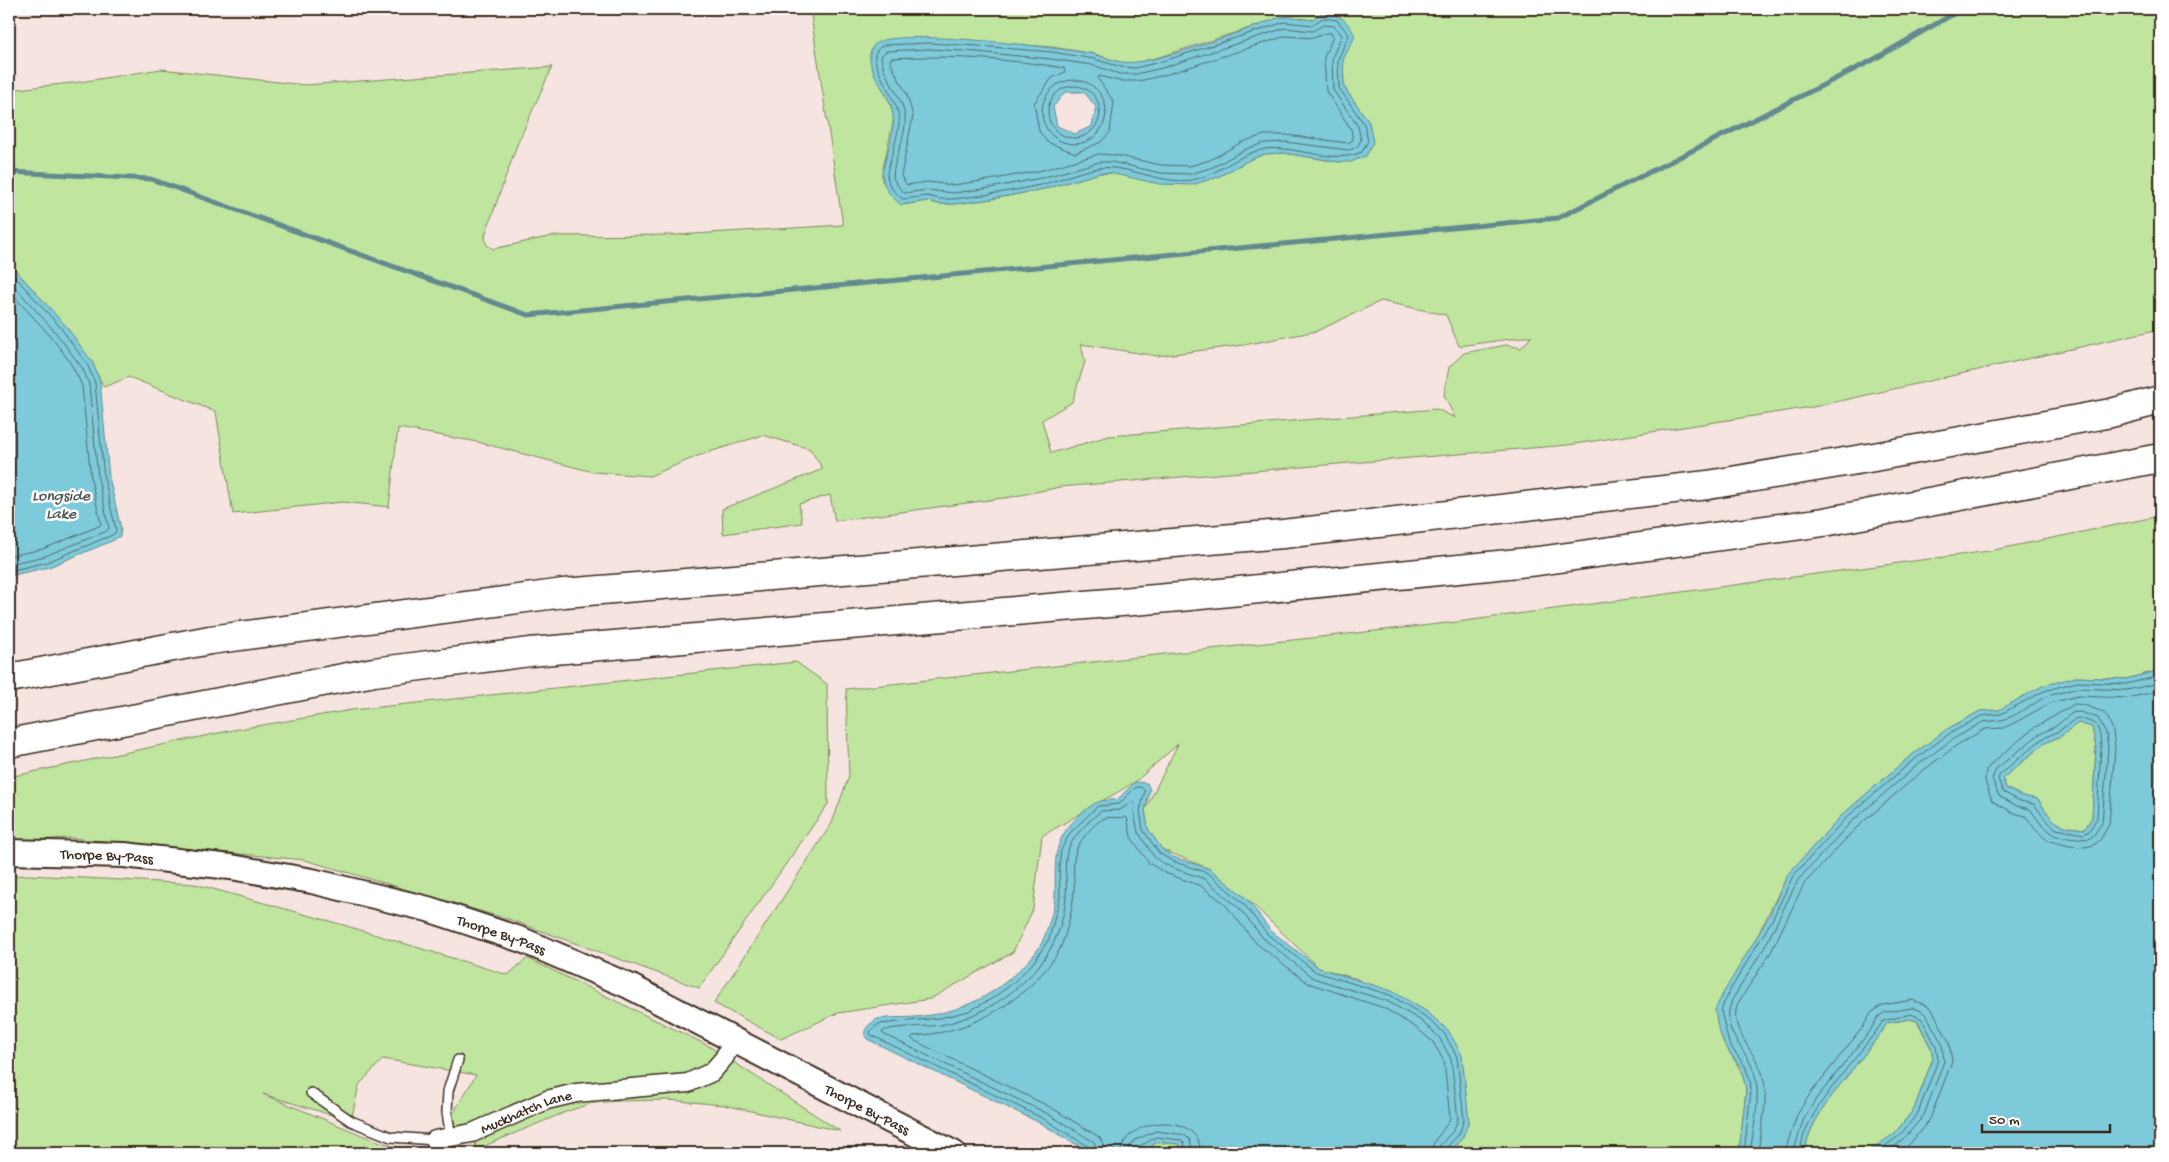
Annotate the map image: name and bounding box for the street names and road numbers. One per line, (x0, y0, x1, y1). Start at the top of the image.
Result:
street label: Thorpe By-Pass (59, 846, 155, 869)
street label: Thorpe By-Pass (453, 912, 548, 960)
street label: Thorpe By-Pass (820, 1081, 912, 1140)
street label: Muckhatch Lane (478, 1087, 574, 1139)

